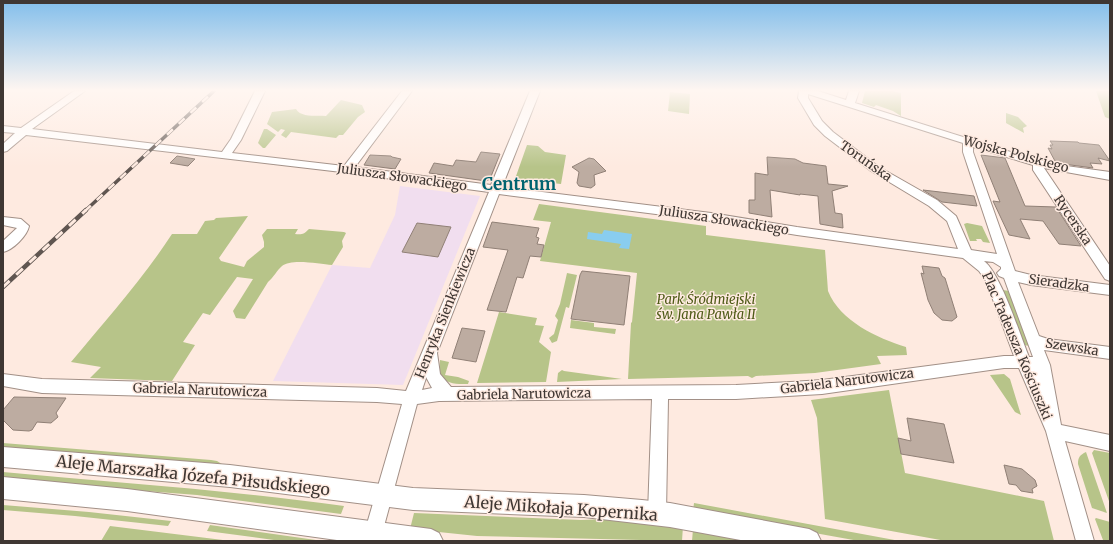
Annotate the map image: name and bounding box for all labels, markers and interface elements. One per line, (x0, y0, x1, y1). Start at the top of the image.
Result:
street label: Wojska Polskiego (960, 131, 1071, 176)
street label: Toruńska (836, 137, 896, 185)
street label: Juliusza Słowackiego (335, 159, 468, 195)
district label: Centrum (482, 173, 556, 195)
street label: Rycerska (1050, 192, 1096, 248)
street label: Juliusza Słowackiego (657, 201, 790, 239)
street label: Henryka Sienkiewicza (411, 245, 479, 381)
street label: Plac Tadeusza Kościuszki (978, 270, 1056, 422)
street label: Sieradzka (1027, 270, 1091, 296)
park label: Park Śródmiejski św. Jana Pawła II (656, 290, 756, 323)
street label: Szewska (1044, 334, 1100, 360)
street label: Gabriela Narutowicza (779, 364, 915, 398)
street label: Gabriela Narutowicza (133, 379, 267, 401)
street label: Gabriela Narutowicza (457, 384, 591, 404)
street label: Aleje Marszałka Józefa Piłsudskiego (54, 451, 331, 499)
street label: Aleje Mikołaja Kopernika (463, 491, 659, 525)

